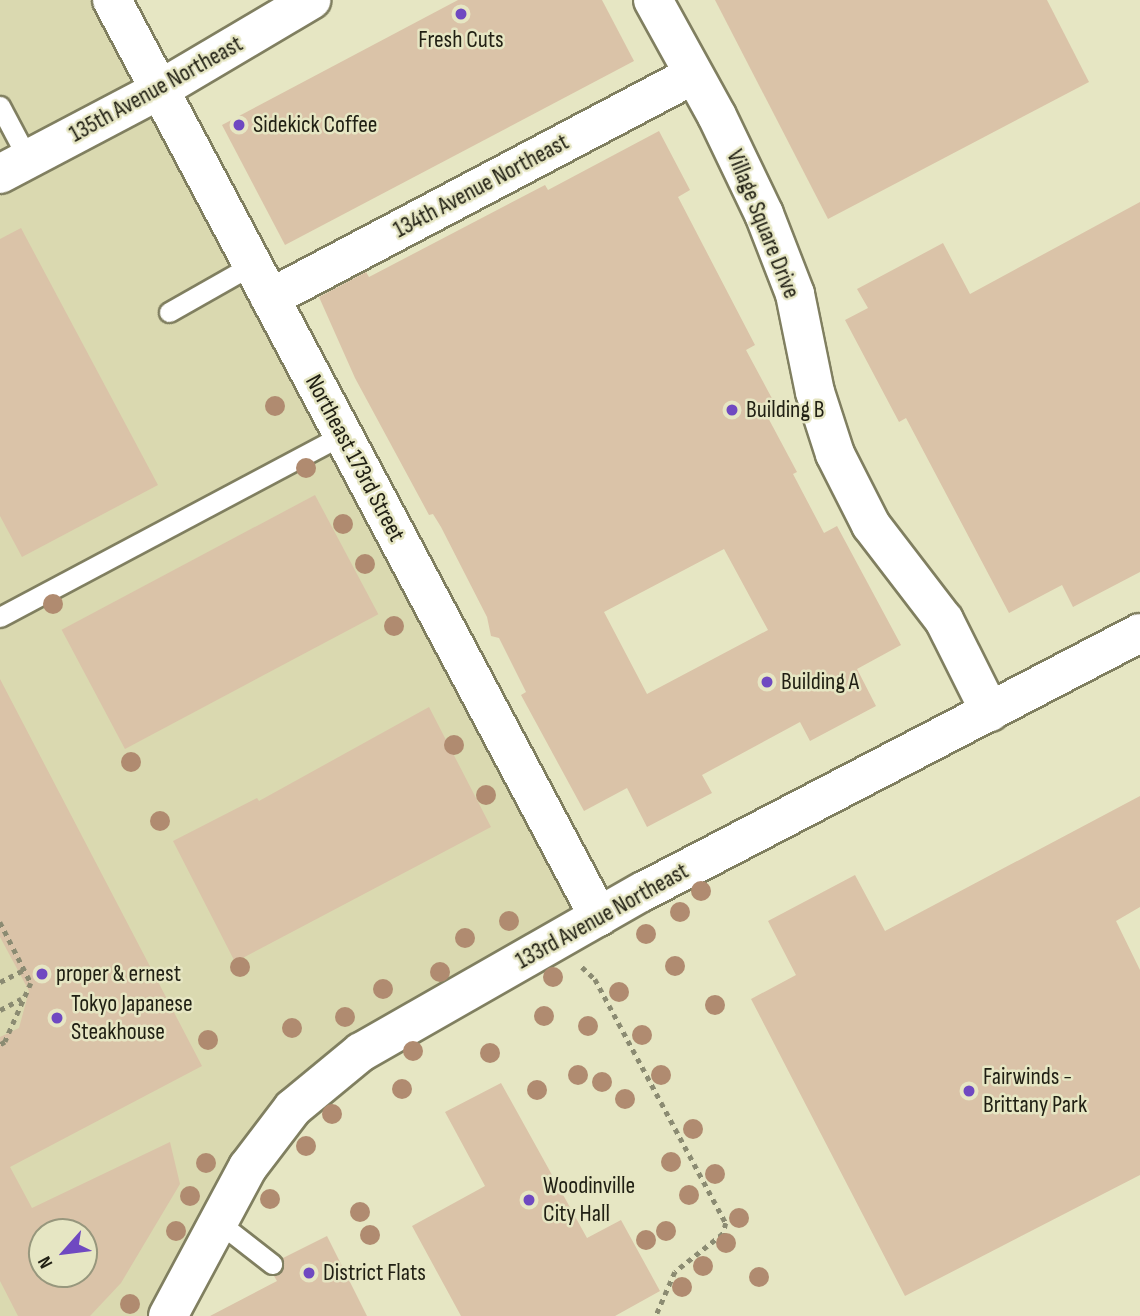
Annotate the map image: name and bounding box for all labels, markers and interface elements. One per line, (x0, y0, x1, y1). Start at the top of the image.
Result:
marker: Fresh Cuts (453, 6, 469, 22)
place label: Fresh Cuts (418, 26, 504, 54)
street label: 135th Avenue Northeast (64, 29, 248, 149)
place label: Sidekick Coffee (253, 111, 377, 139)
marker: Sidekick Coffee (231, 117, 247, 133)
street label: 134th Avenue Northeast (388, 128, 574, 244)
street label: Village Square Drive (720, 145, 806, 303)
street label: Northeast 173rd Street (299, 370, 411, 546)
place label: Building B (746, 396, 824, 424)
marker: Building B (724, 402, 740, 418)
place label: Building A (781, 668, 859, 696)
marker: Building A (759, 674, 775, 690)
street label: 133rd Avenue Northeast (511, 857, 693, 975)
place label: proper & ernest (56, 960, 181, 988)
marker: proper & ernest (34, 966, 50, 982)
place label: Tokyo Japanese Steakhouse (71, 990, 193, 1046)
marker: Tokyo Japanese Steakhouse (49, 1010, 65, 1026)
place label: Fairwinds - Brittany Park (983, 1063, 1087, 1119)
marker: Fairwinds - Brittany Park (961, 1083, 977, 1099)
place label: Woodinville City Hall (543, 1172, 635, 1228)
marker: Woodinville City Hall (521, 1192, 537, 1208)
north arrow (28, 1218, 98, 1288)
text: N (33, 1252, 58, 1272)
place label: District Flats (323, 1259, 426, 1287)
marker: District Flats (301, 1265, 317, 1281)

